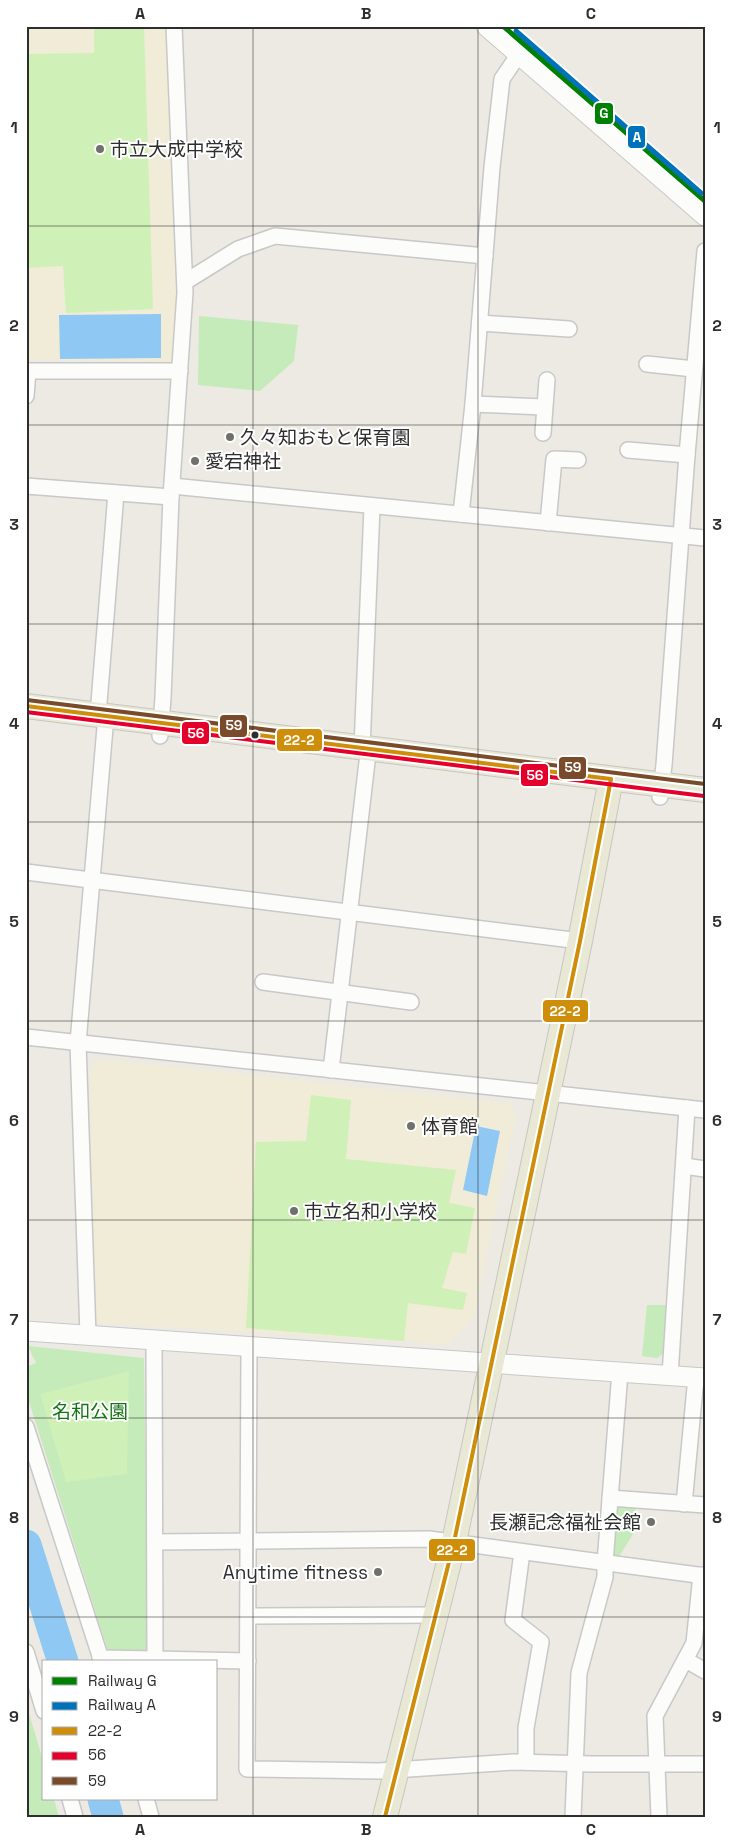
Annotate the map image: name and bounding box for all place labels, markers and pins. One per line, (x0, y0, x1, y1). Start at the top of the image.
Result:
place label: 市立大成中学校 (110, 137, 243, 162)
marker: 市立大成中学校 (94, 143, 106, 155)
place label: 久々知おもと保育園 (240, 425, 411, 450)
marker: 久々知おもと保育園 (224, 431, 236, 443)
place label: 愛宕神社 (205, 449, 281, 474)
marker: 愛宕神社 (189, 455, 201, 467)
unlabelled marker (250, 730, 260, 740)
place label: 体育館 (421, 1114, 478, 1139)
marker: 体育館 (405, 1120, 417, 1132)
place label: 市立名和小学校 (304, 1199, 437, 1224)
marker: 市立名和小学校 (288, 1205, 300, 1217)
place label: 長瀬記念福祉会館 (489, 1510, 641, 1535)
marker: 長瀬記念福祉会館 (645, 1516, 657, 1528)
place label: Anytime fitness (223, 1560, 368, 1585)
marker: Anytime fitness (372, 1566, 384, 1578)

